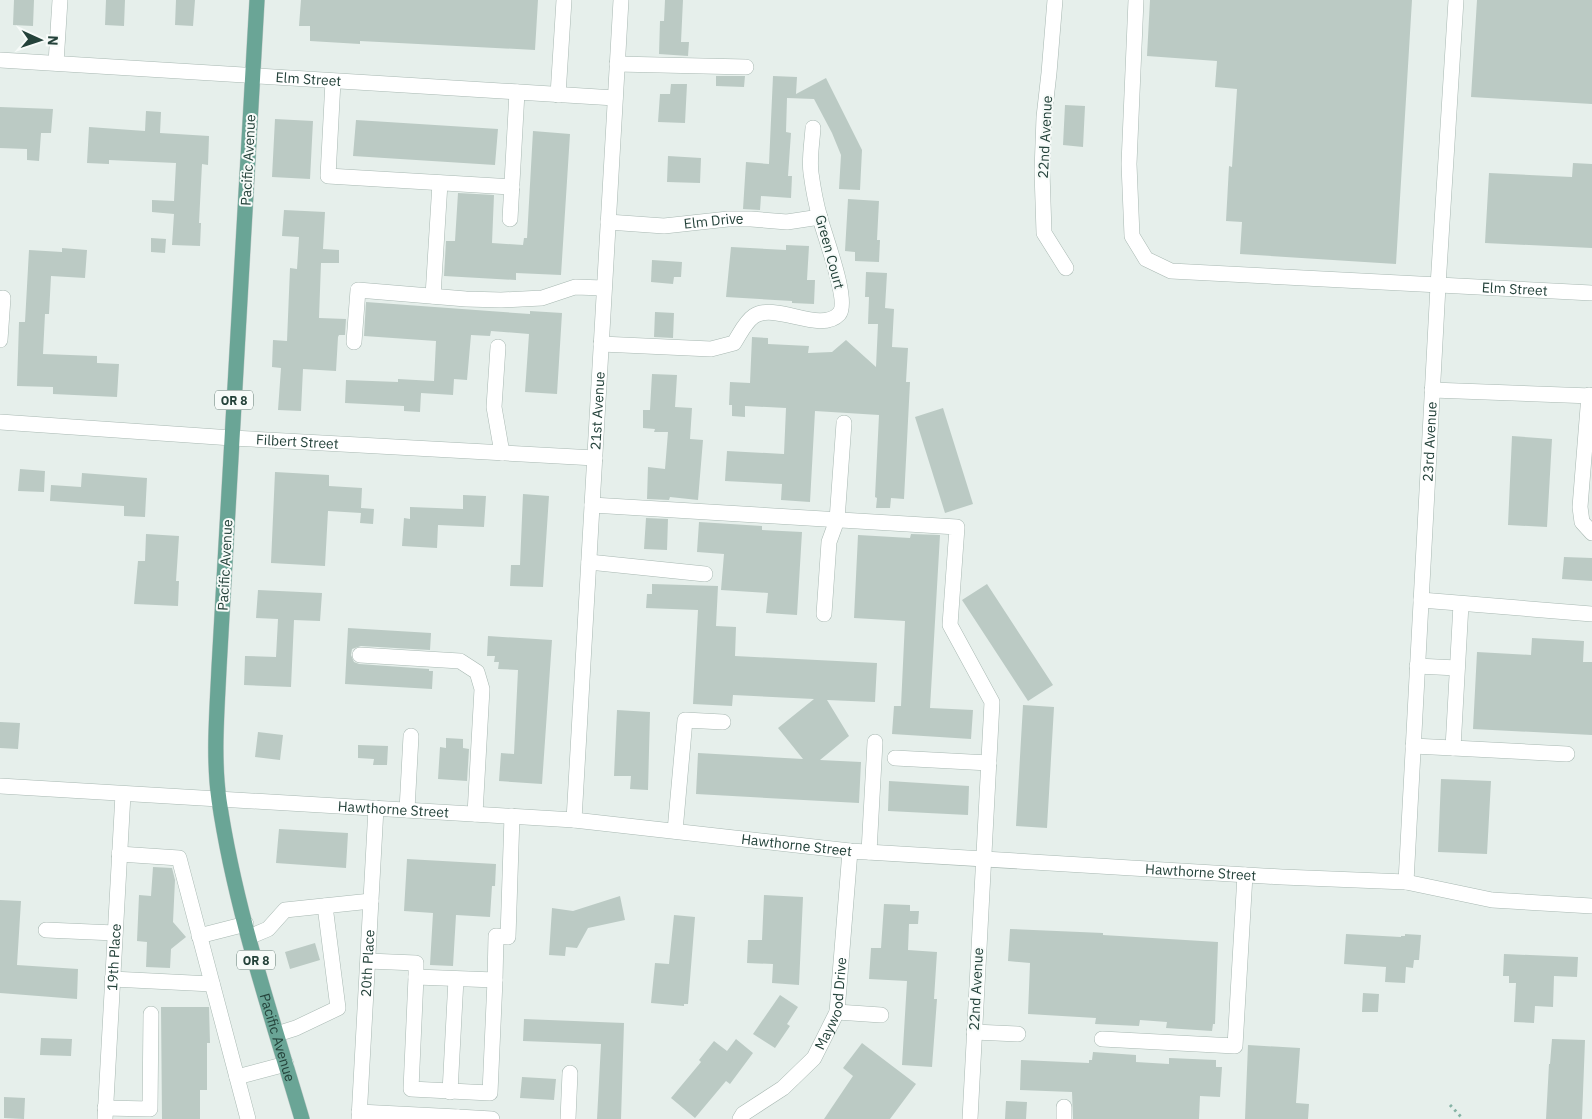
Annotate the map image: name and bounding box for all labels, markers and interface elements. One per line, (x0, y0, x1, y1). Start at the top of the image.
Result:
north arrow (15, 15, 65, 65)
text: N (44, 35, 62, 46)
street label: Elm Street (275, 68, 342, 90)
street label: 22nd Avenue (1034, 95, 1056, 179)
street label: Pacific Avenue (237, 114, 259, 206)
street label: Elm Drive (683, 210, 744, 233)
street label: Green Court (811, 213, 849, 291)
street label: Elm Street (1481, 278, 1548, 300)
street label: 21st Avenue (586, 371, 609, 450)
road number: OR 8 (215, 390, 253, 410)
street label: 23rd Avenue (1419, 401, 1441, 482)
street label: Filbert Street (256, 430, 339, 453)
street label: Pacific Avenue (214, 519, 236, 611)
street label: Hawthorne Street (337, 797, 450, 822)
street label: Hawthorne Street (740, 830, 853, 860)
street label: Hawthorne Street (1145, 860, 1257, 884)
street label: 19th Place (103, 923, 125, 991)
street label: 20th Place (357, 929, 378, 997)
street label: 22nd Avenue (965, 947, 987, 1031)
road number: OR 8 (237, 950, 275, 970)
street label: Maywood Drive (811, 956, 850, 1053)
street label: Pacific Avenue (256, 991, 299, 1084)

